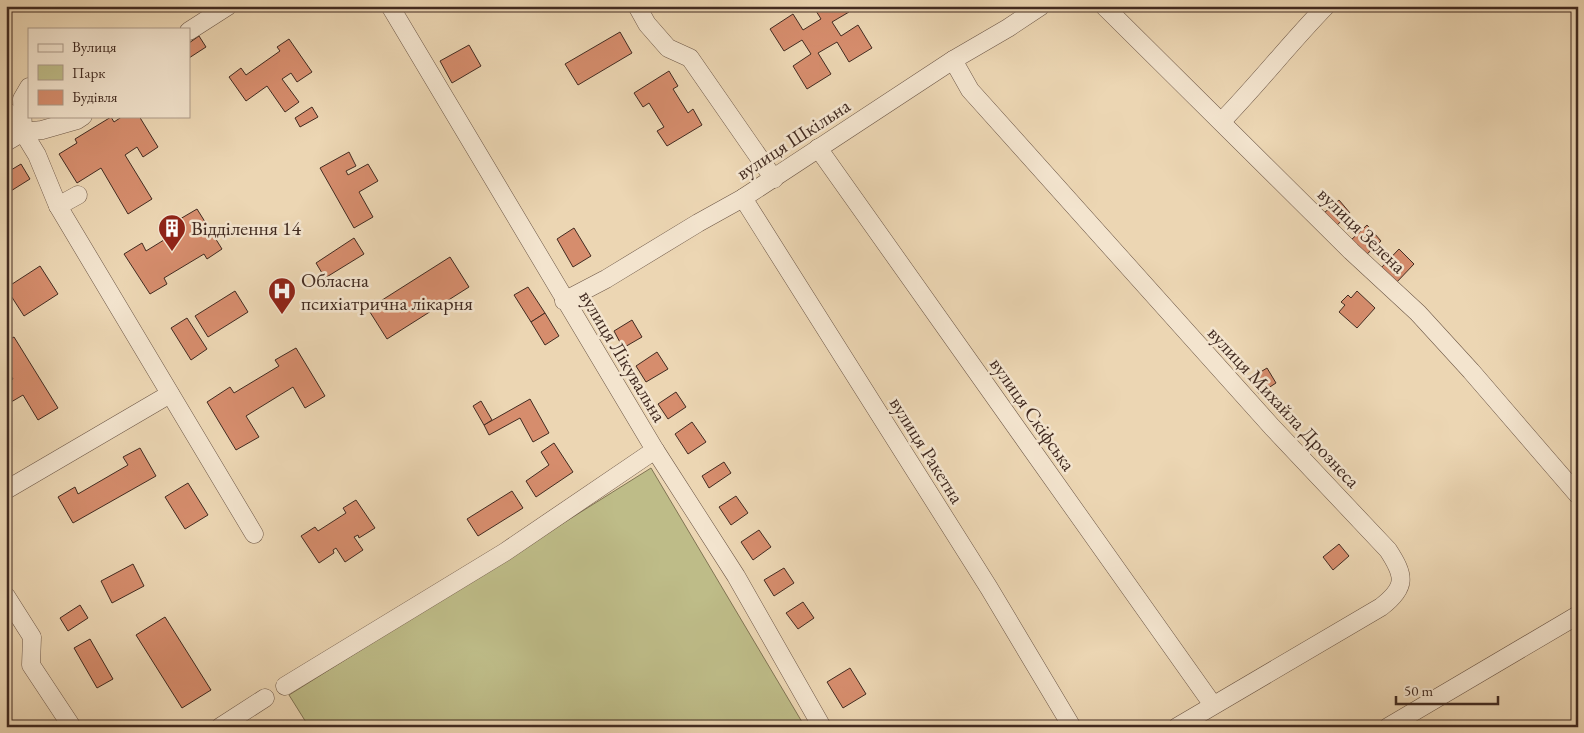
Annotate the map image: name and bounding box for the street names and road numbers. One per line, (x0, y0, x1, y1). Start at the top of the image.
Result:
street label: вулиця Шкільна (731, 92, 855, 186)
street label: вулиця Зелена (1312, 181, 1412, 279)
street label: вулиця Лікувальна (573, 285, 673, 427)
street label: вулиця Михайла Дрознеса (1202, 320, 1366, 494)
street label: вулиця Скіфська (984, 352, 1082, 476)
street label: вулиця Ракетна (884, 392, 970, 508)

